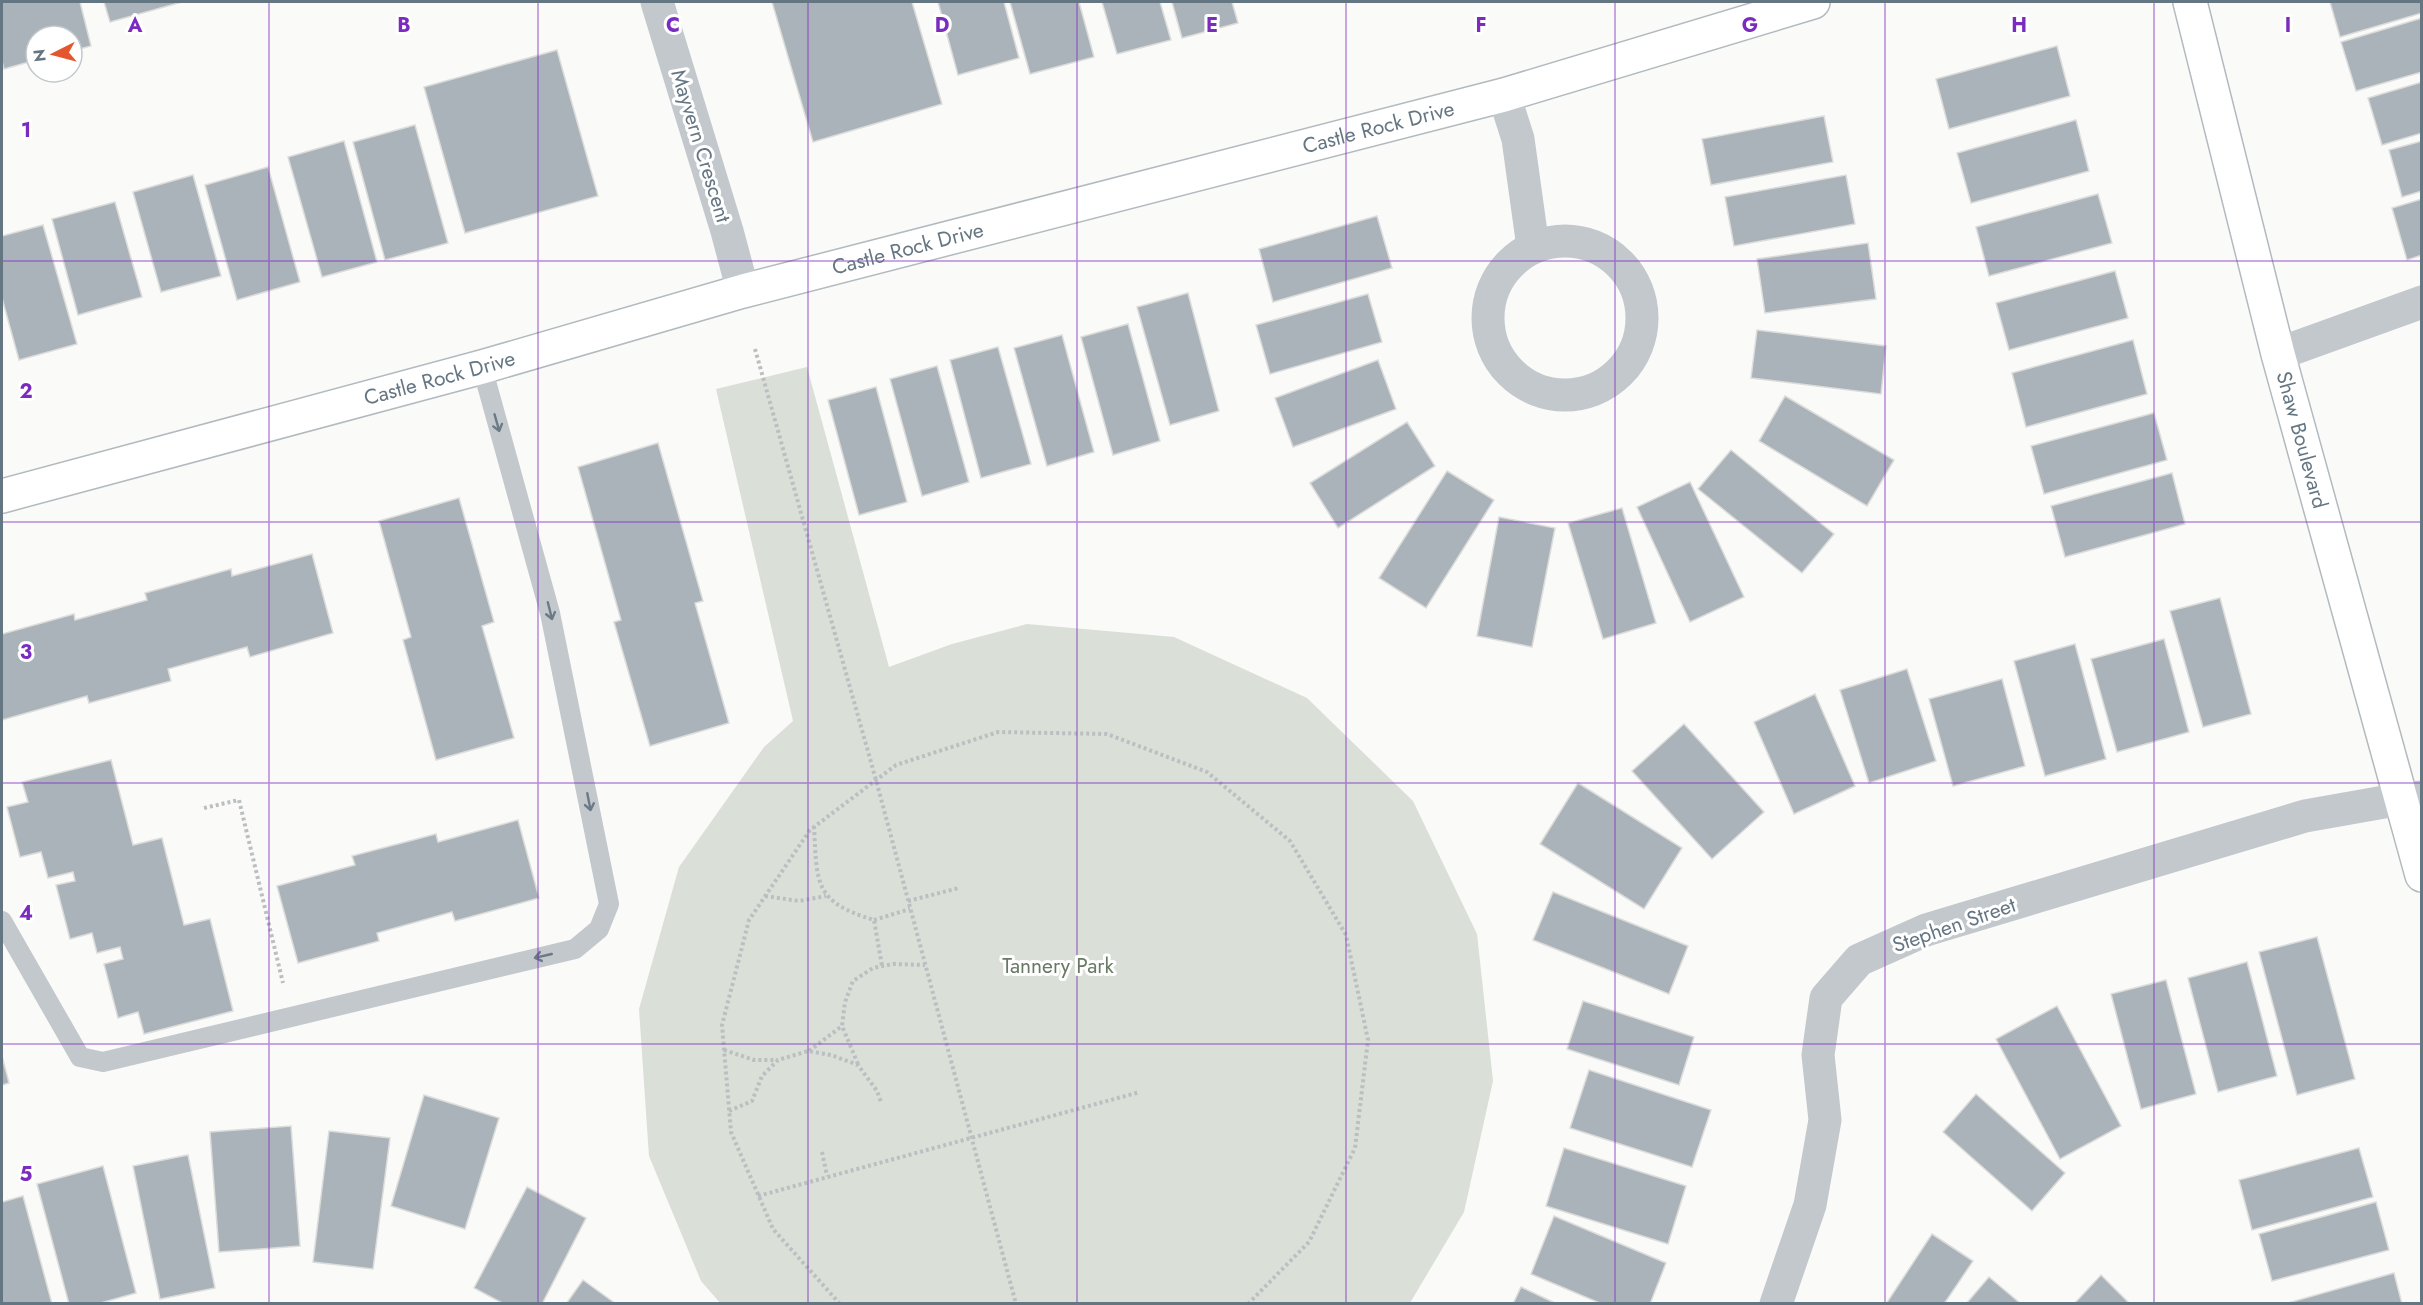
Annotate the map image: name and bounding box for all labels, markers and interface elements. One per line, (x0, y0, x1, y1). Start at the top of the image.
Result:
text: A (127, 11, 143, 40)
text: B (397, 11, 411, 40)
text: C (666, 11, 680, 40)
text: D (935, 11, 949, 40)
text: E (1206, 11, 1218, 40)
text: F (1475, 11, 1487, 40)
text: G (1742, 11, 1758, 40)
text: H (2011, 11, 2027, 40)
text: I (2285, 11, 2291, 40)
north arrow (24, 24, 84, 84)
text: N (27, 48, 52, 63)
street label: Mayvern Crescent (663, 66, 739, 226)
street label: Castle Rock Drive (1299, 93, 1458, 161)
text: 1 (21, 116, 31, 145)
street label: Castle Rock Drive (829, 215, 987, 282)
street label: Castle Rock Drive (360, 343, 519, 413)
street label: Shaw Boulevard (2268, 368, 2335, 512)
text: 2 (19, 377, 33, 406)
one-way arrow (492, 414, 504, 433)
one-way arrow (544, 601, 556, 620)
text: 3 (20, 638, 32, 667)
one-way arrow (584, 792, 595, 812)
street label: Stephen Street (1888, 890, 2020, 960)
text: 4 (19, 899, 33, 928)
one-way arrow (533, 951, 552, 963)
park label: Tannery Park (1002, 951, 1114, 981)
text: 5 (20, 1160, 33, 1189)

